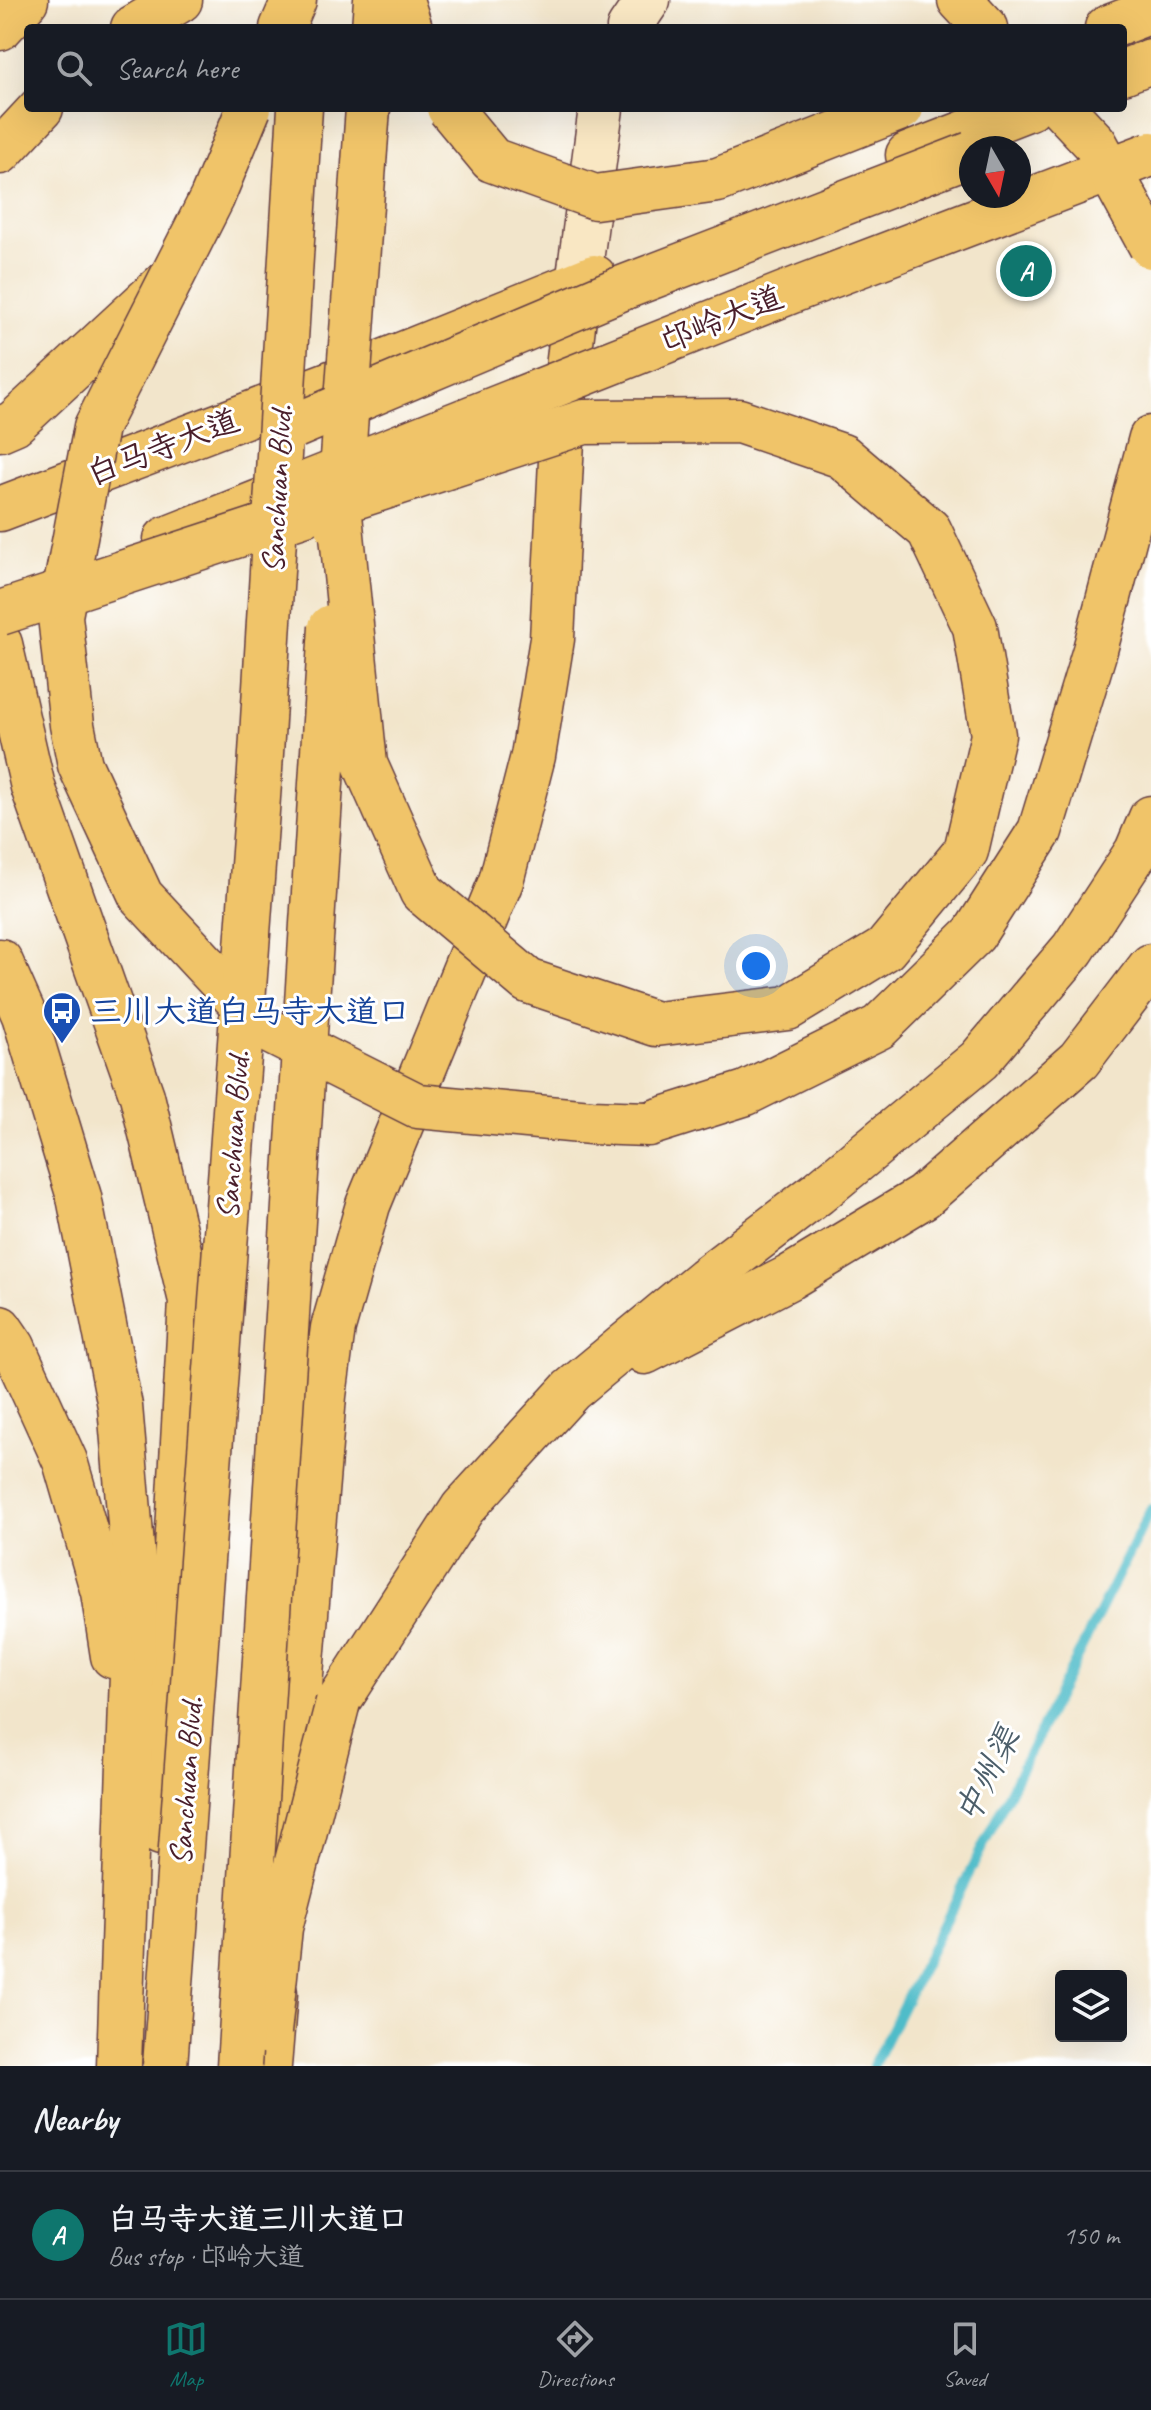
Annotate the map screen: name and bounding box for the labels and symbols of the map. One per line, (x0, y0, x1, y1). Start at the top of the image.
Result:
north arrow (959, 136, 1031, 208)
pin: A (1000, 241, 1052, 301)
street label: 邙岭大道 (655, 276, 789, 362)
street label: 白马寺大道 (81, 399, 245, 495)
street label: Sanchuan Blvd. (252, 403, 302, 574)
your location (736, 946, 776, 986)
bus stop icon: 三川大道白马寺大道口 (41, 990, 83, 1045)
place label: 三川大道白马寺大道口 (90, 991, 410, 1032)
street label: Sanchuan Blvd. (207, 1049, 259, 1220)
street label: Sanchuan Blvd. (160, 1695, 212, 1866)
water label: 中州渠 (945, 1717, 1031, 1830)

